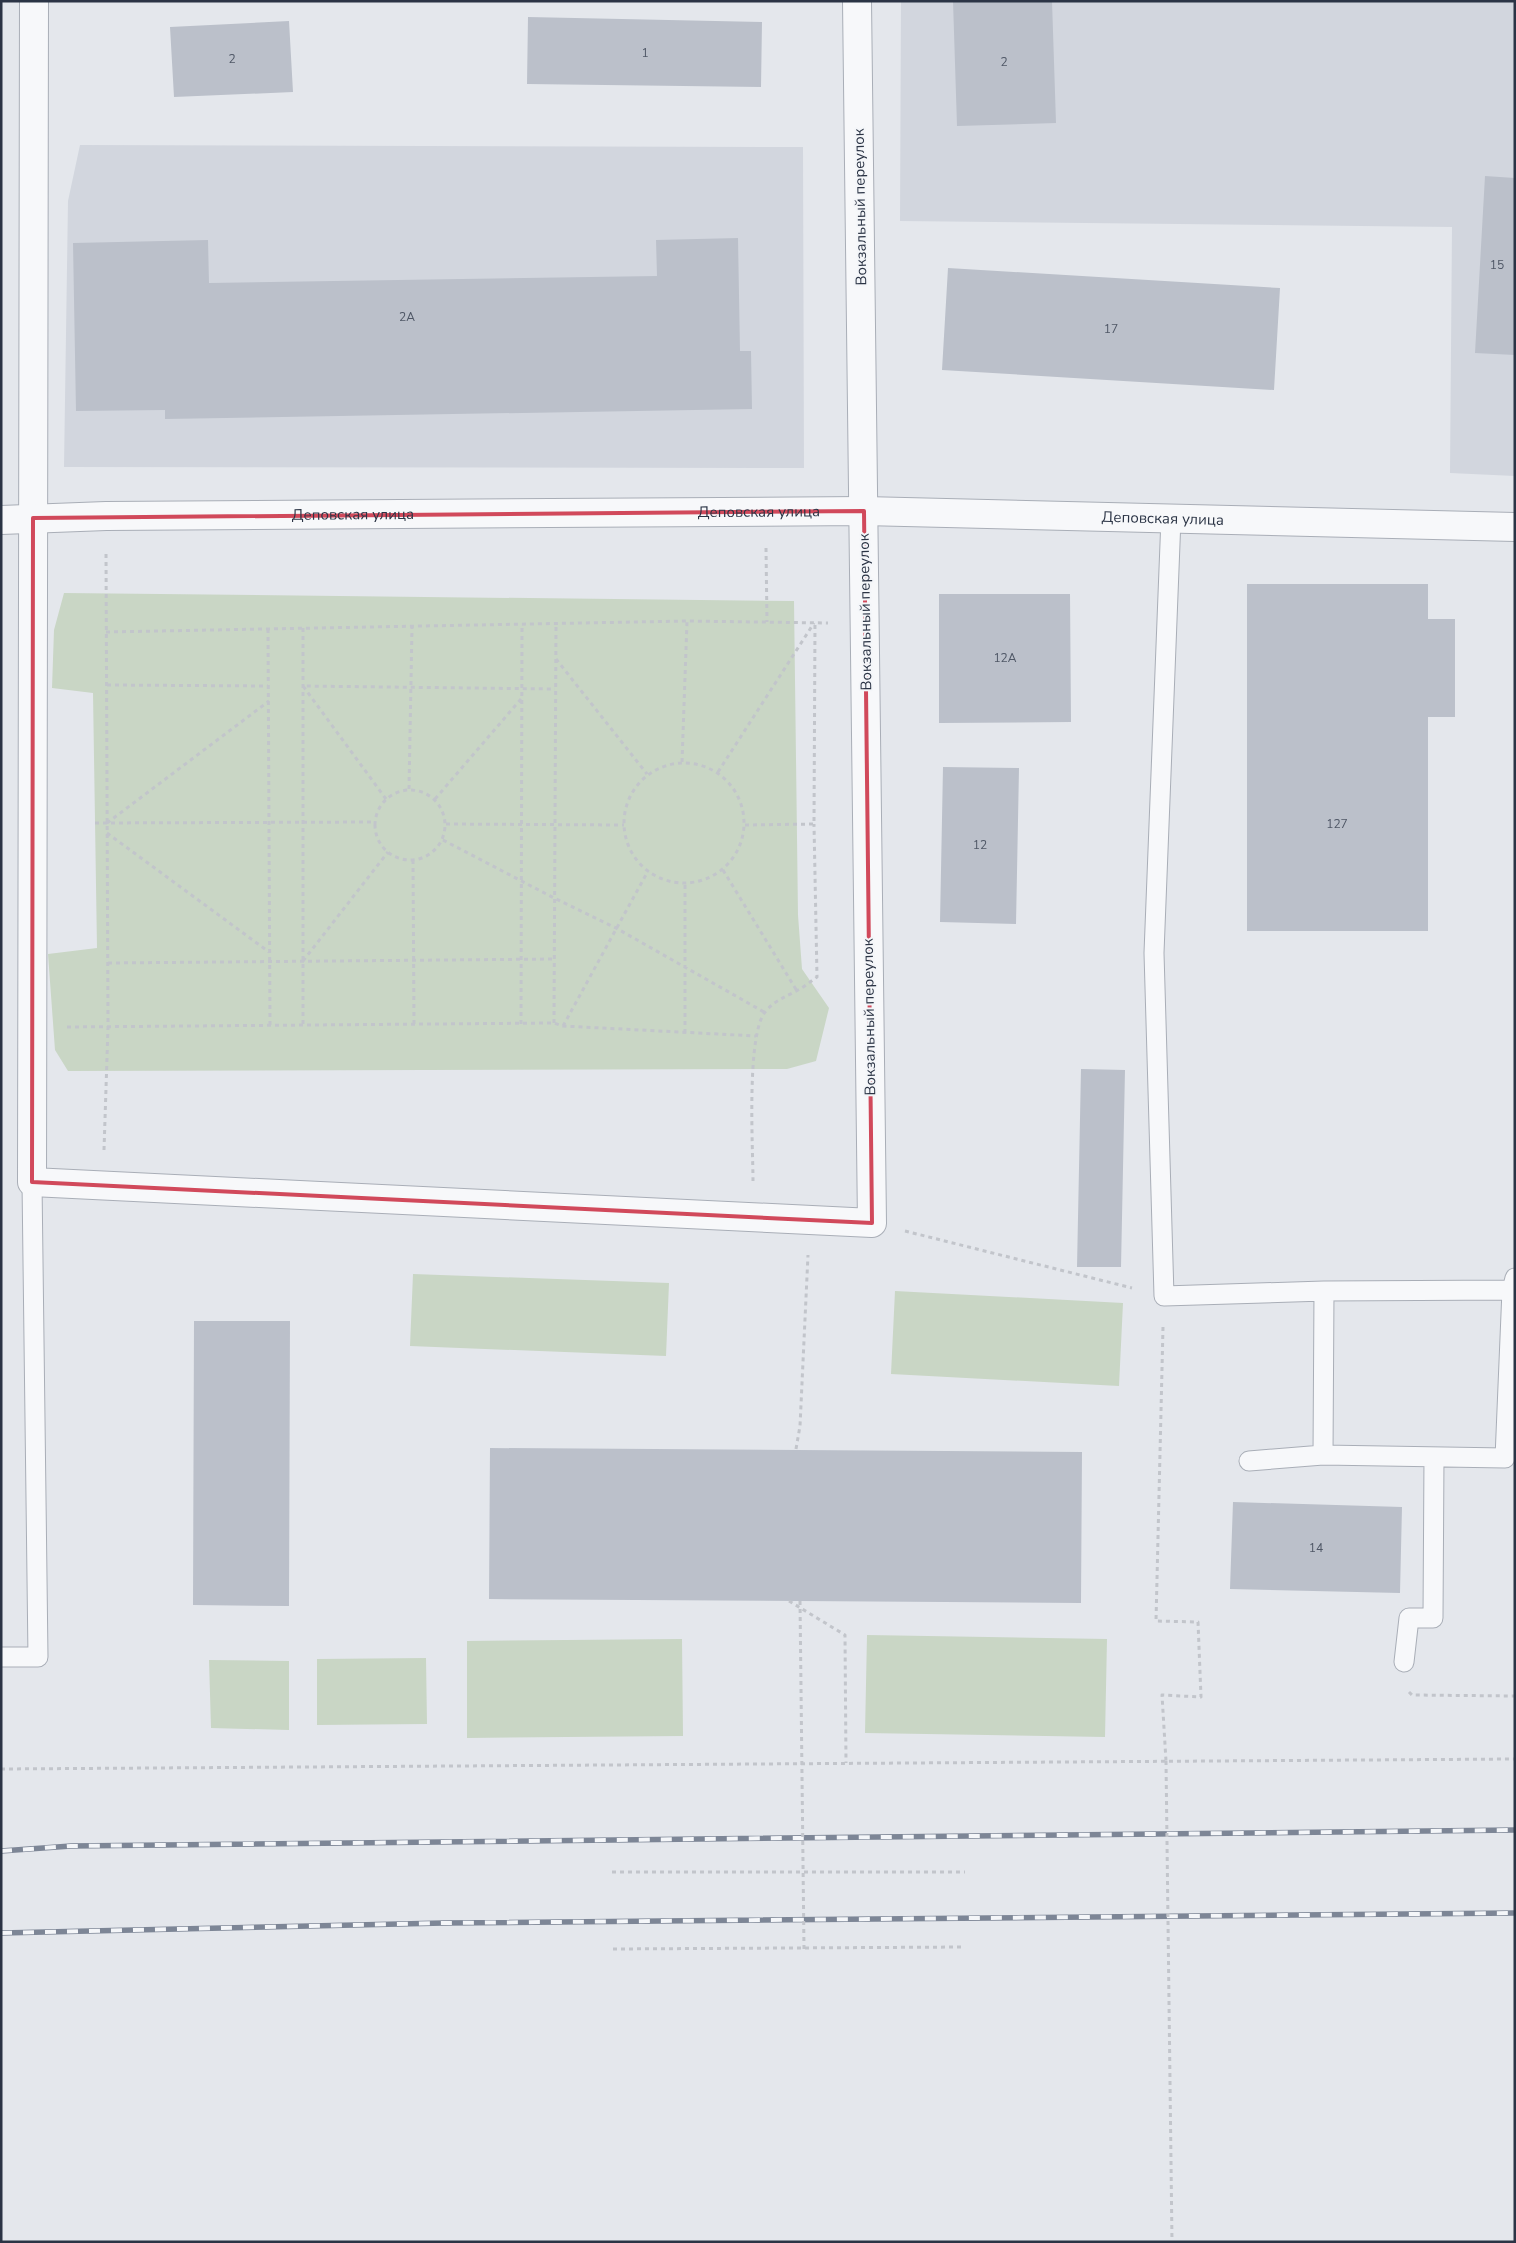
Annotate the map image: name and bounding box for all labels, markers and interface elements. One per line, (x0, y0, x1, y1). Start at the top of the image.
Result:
house number: 1 (641, 45, 649, 61)
house number: 2 (228, 51, 236, 67)
house number: 2 (1000, 54, 1008, 70)
street label: Вокзальный переулок (849, 128, 871, 286)
house number: 15 (1490, 257, 1504, 273)
house number: 2А (399, 309, 415, 325)
house number: 17 (1104, 321, 1118, 337)
street label: Деповская улица (698, 501, 820, 522)
street label: Деповская улица (292, 504, 414, 525)
street label: Деповская улица (1101, 507, 1224, 530)
street label: Вокзальный переулок (854, 533, 876, 691)
house number: 12А (993, 650, 1017, 666)
house number: 127 (1326, 816, 1348, 832)
house number: 12 (973, 837, 987, 853)
street label: Вокзальный переулок (858, 938, 880, 1096)
house number: 14 (1309, 1540, 1323, 1556)

